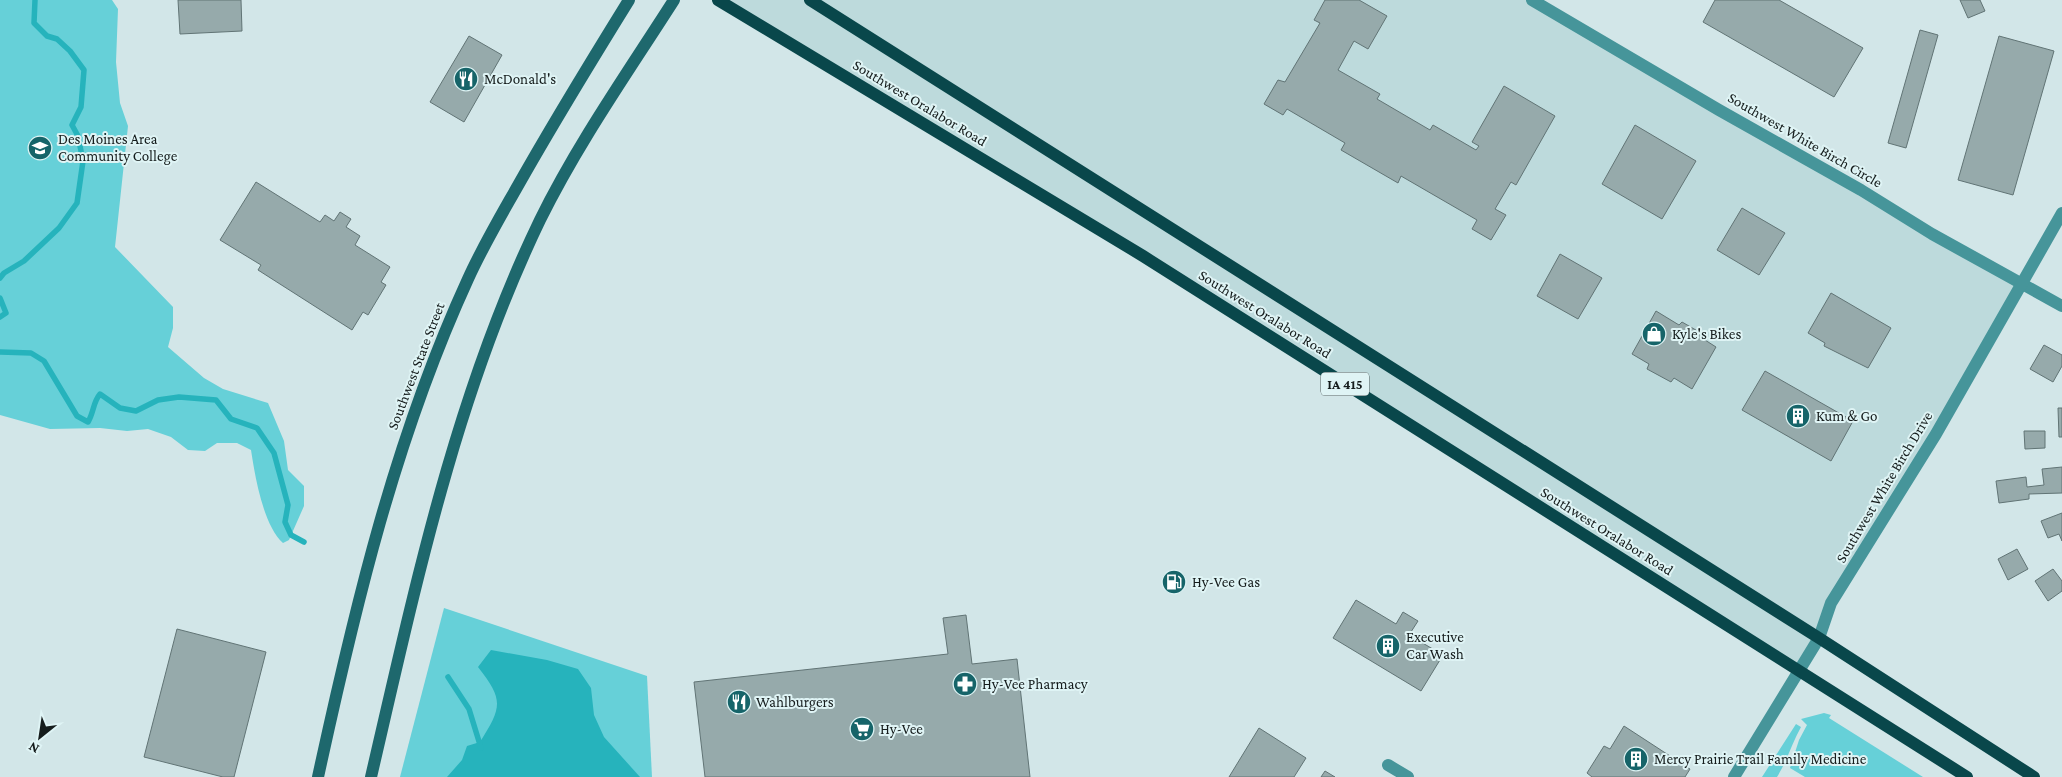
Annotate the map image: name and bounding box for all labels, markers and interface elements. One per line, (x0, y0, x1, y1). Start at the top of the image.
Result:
street label: Southwest Oralabor Road (850, 57, 990, 149)
restaurant icon: McDonald's (453, 66, 479, 92)
place label: McDonald's (484, 71, 556, 87)
street label: Southwest White Birch Circle (1725, 89, 1885, 191)
place label: Des Moines Area Community College (58, 131, 178, 165)
school or university icon: Des Moines Area Community College (27, 135, 53, 161)
street label: Southwest Oralabor Road (1196, 267, 1334, 361)
street label: Southwest State Street (384, 299, 448, 432)
shop icon: Kyle's Bikes (1641, 321, 1667, 347)
place label: Kyle's Bikes (1672, 326, 1741, 343)
road number: IA 415 (1321, 372, 1369, 396)
building icon: Kum & Go (1785, 403, 1811, 429)
place label: Kum & Go (1816, 408, 1877, 424)
street label: Southwest White Birch Drive (1832, 408, 1936, 565)
street label: Southwest Oralabor Road (1538, 484, 1676, 578)
fuel station icon: Hy-Vee Gas (1161, 569, 1187, 595)
place label: Hy-Vee Gas (1192, 574, 1260, 591)
place label: Executive Car Wash (1406, 629, 1464, 662)
building icon: Executive Car Wash (1375, 633, 1401, 659)
pharmacy icon: Hy-Vee Pharmacy (952, 671, 978, 697)
place label: Hy-Vee Pharmacy (982, 676, 1088, 693)
restaurant icon: Wahlburgers (726, 689, 752, 715)
place label: Wahlburgers (756, 694, 834, 711)
north arrow (15, 712, 65, 762)
supermarket icon: Hy-Vee (849, 716, 875, 742)
place label: Hy-Vee (880, 721, 923, 738)
text: N (25, 739, 42, 758)
building icon: Mercy Prairie Trail Family Medicine (1623, 746, 1649, 772)
place label: Mercy Prairie Trail Family Medicine (1654, 751, 1867, 768)

